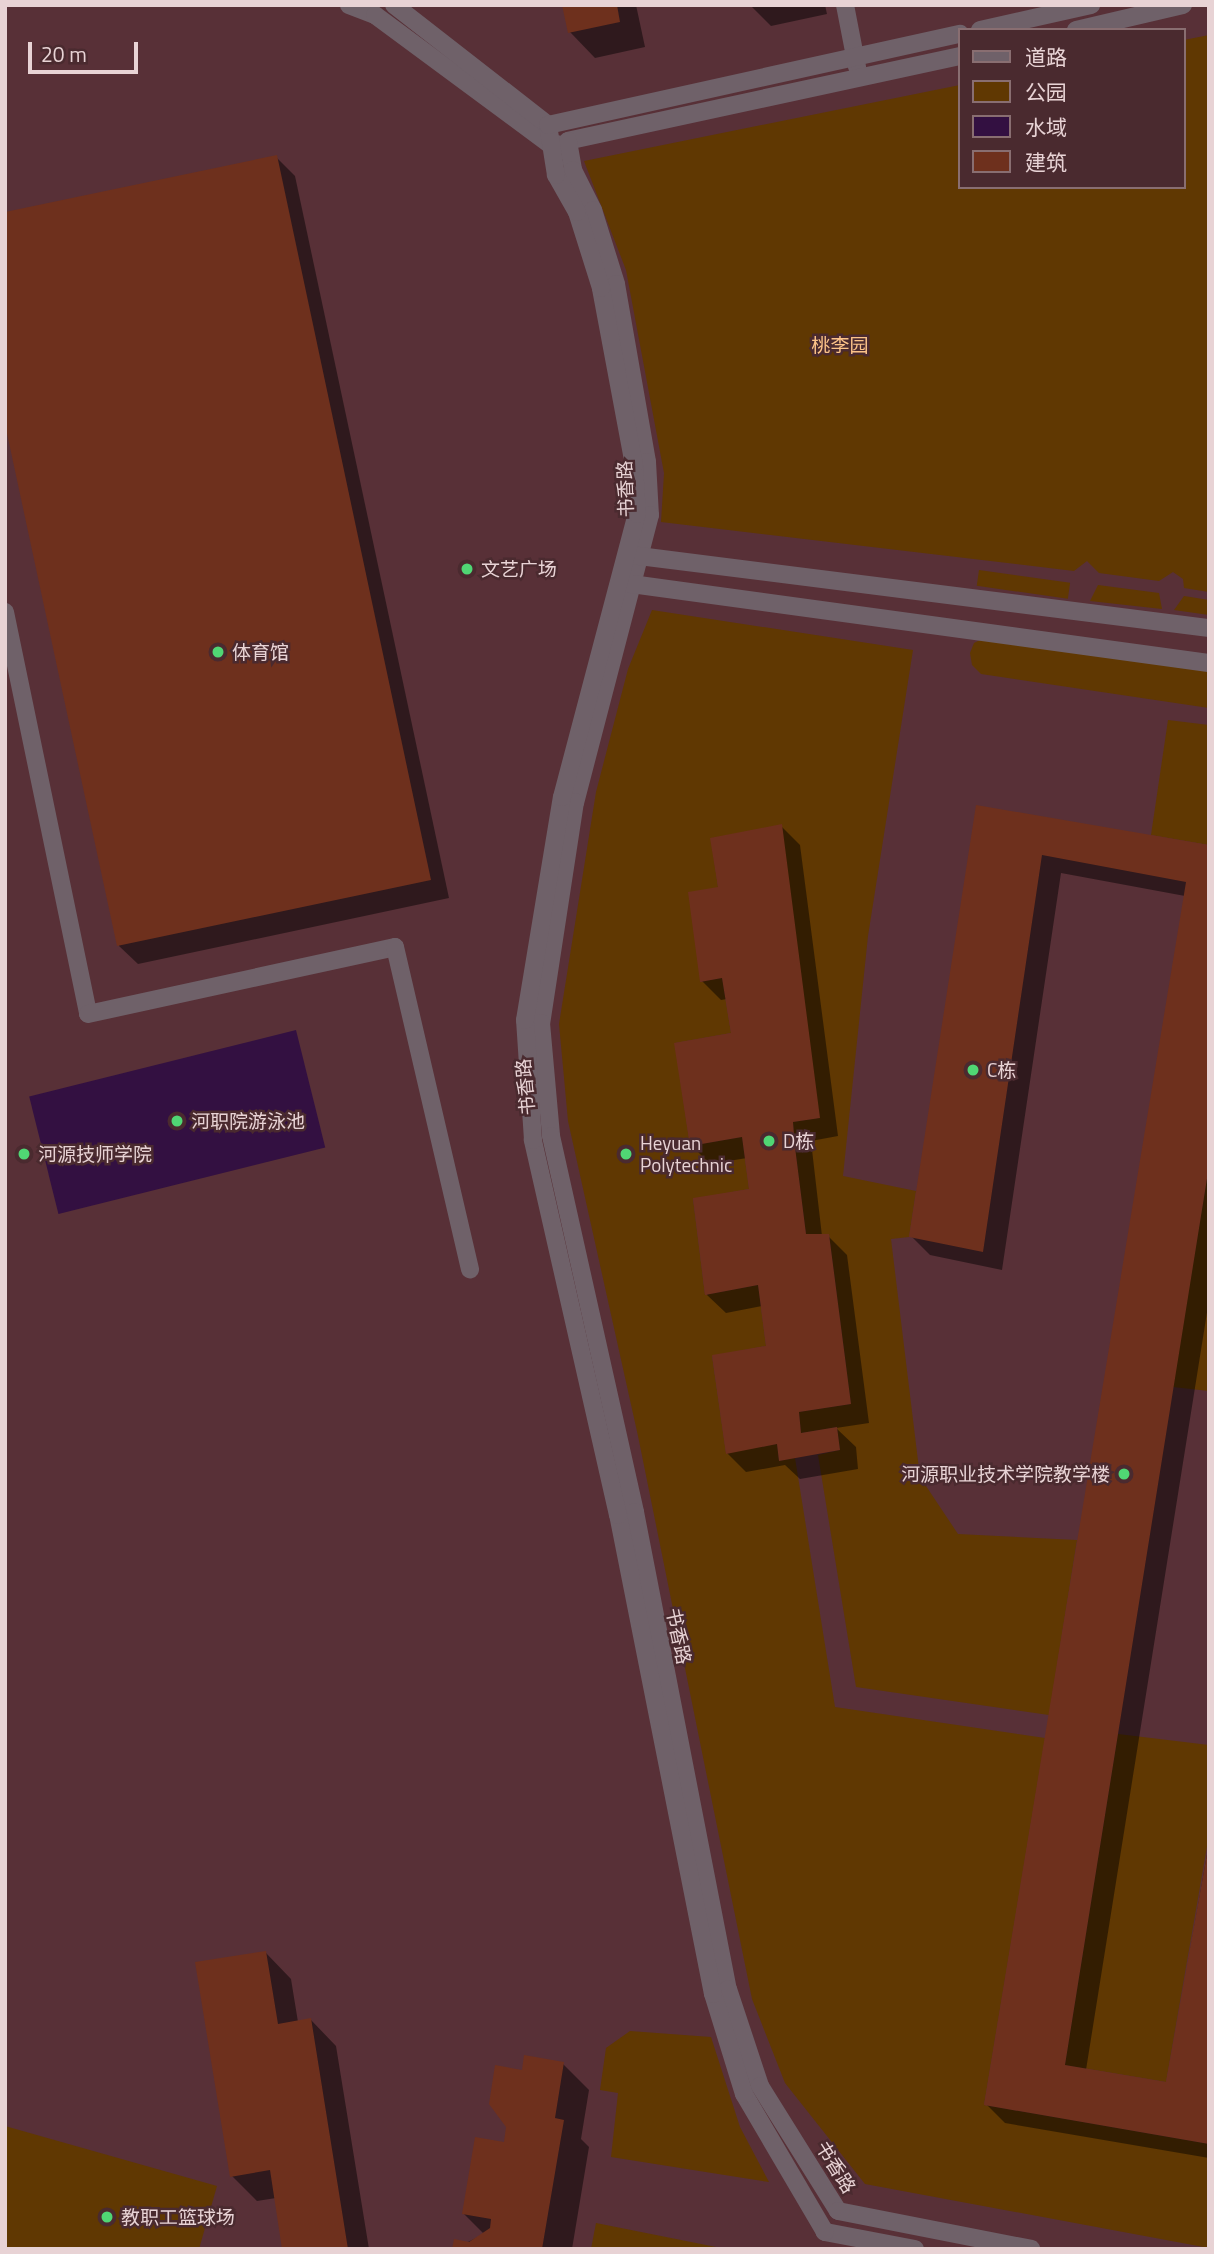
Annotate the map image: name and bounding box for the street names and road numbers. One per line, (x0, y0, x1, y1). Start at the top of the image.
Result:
street label: 书香路 (613, 460, 637, 518)
street label: 书香路 (511, 1058, 539, 1116)
street label: 书香路 (662, 1606, 696, 1666)
street label: 书香路 (811, 2137, 861, 2197)

